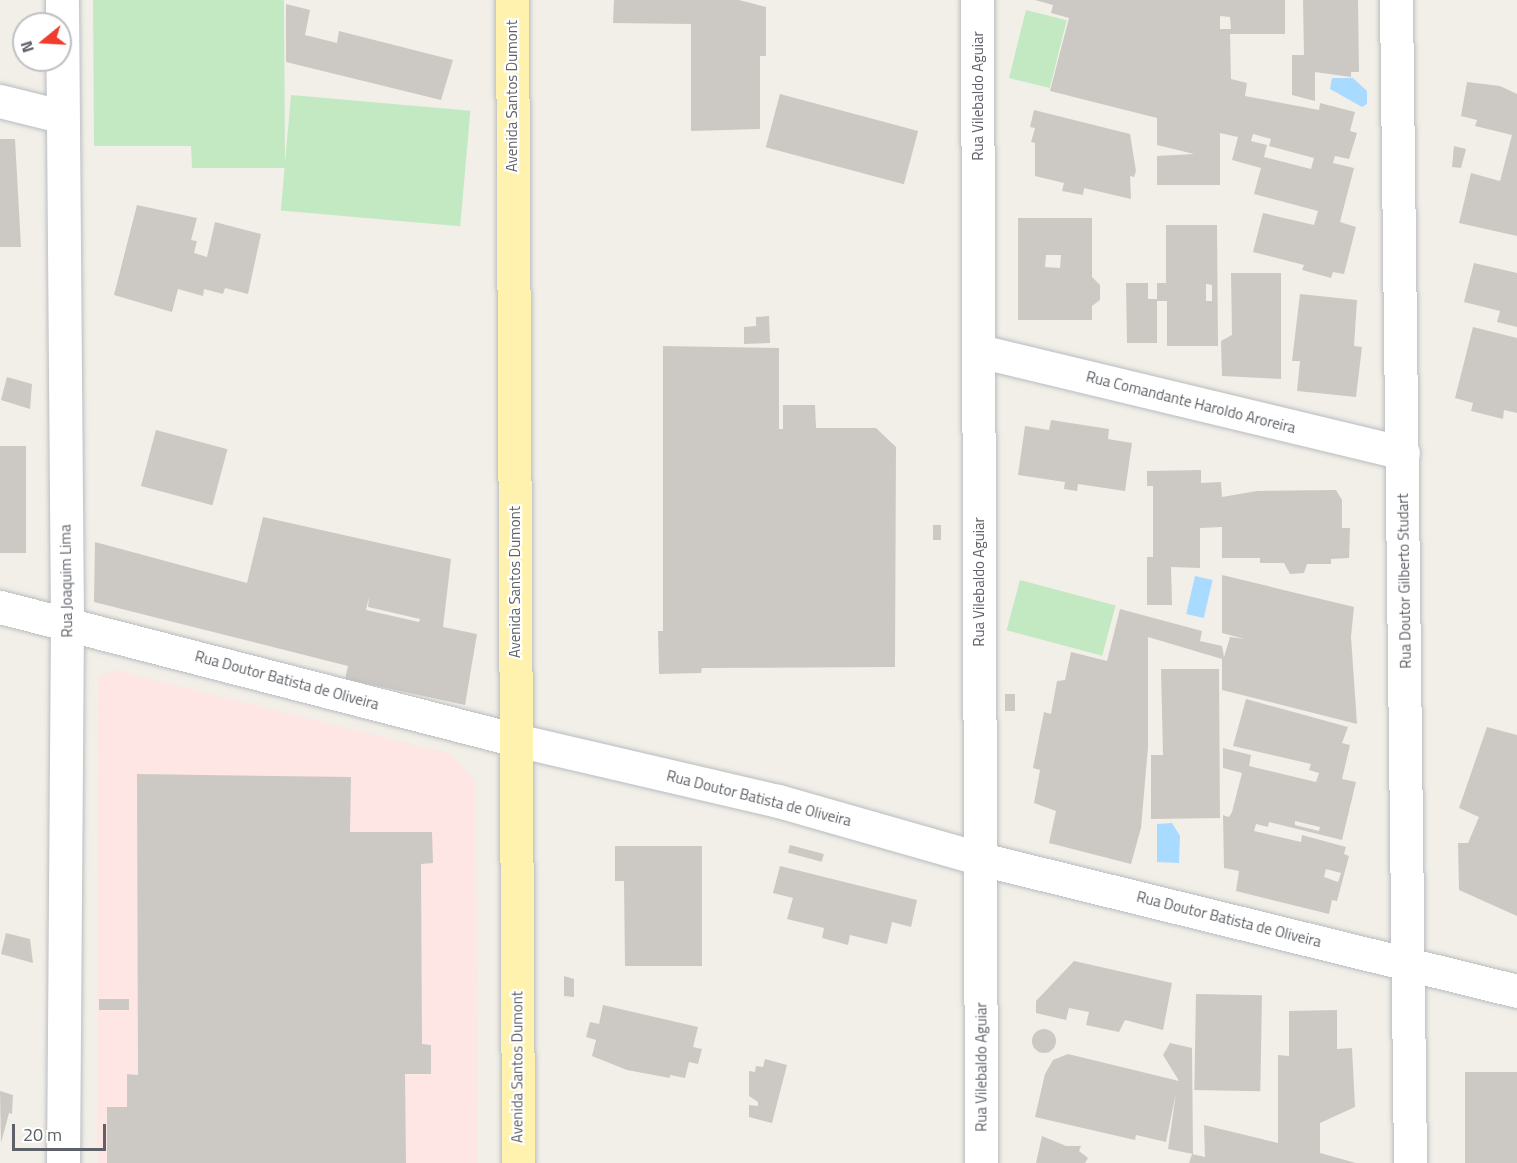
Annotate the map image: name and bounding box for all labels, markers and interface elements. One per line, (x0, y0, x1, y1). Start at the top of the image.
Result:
north arrow (12, 12, 72, 72)
street label: Avenida Santos Dumont (503, 20, 521, 172)
street label: Rua Vilebaldo Aguiar (969, 31, 987, 161)
text: N (14, 38, 40, 56)
street label: Rua Comandante Haroldo Aroreira (1084, 367, 1298, 437)
street label: Rua Doutor Gilberto Studart (1393, 493, 1415, 669)
street label: Avenida Santos Dumont (506, 506, 524, 658)
street label: Rua Vilebaldo Aguiar (970, 517, 988, 647)
street label: Rua Joaquim Lima (56, 524, 76, 638)
street label: Rua Doutor Batista de Oliveira (193, 647, 381, 713)
street label: Rua Doutor Batista de Oliveira (665, 766, 853, 830)
street label: Rua Doutor Batista de Oliveira (1135, 887, 1323, 951)
street label: Avenida Santos Dumont (508, 991, 526, 1143)
street label: Rua Vilebaldo Aguiar (972, 1002, 990, 1132)
scale bar (15, 1112, 110, 1150)
text: 20 m (23, 1121, 62, 1148)

